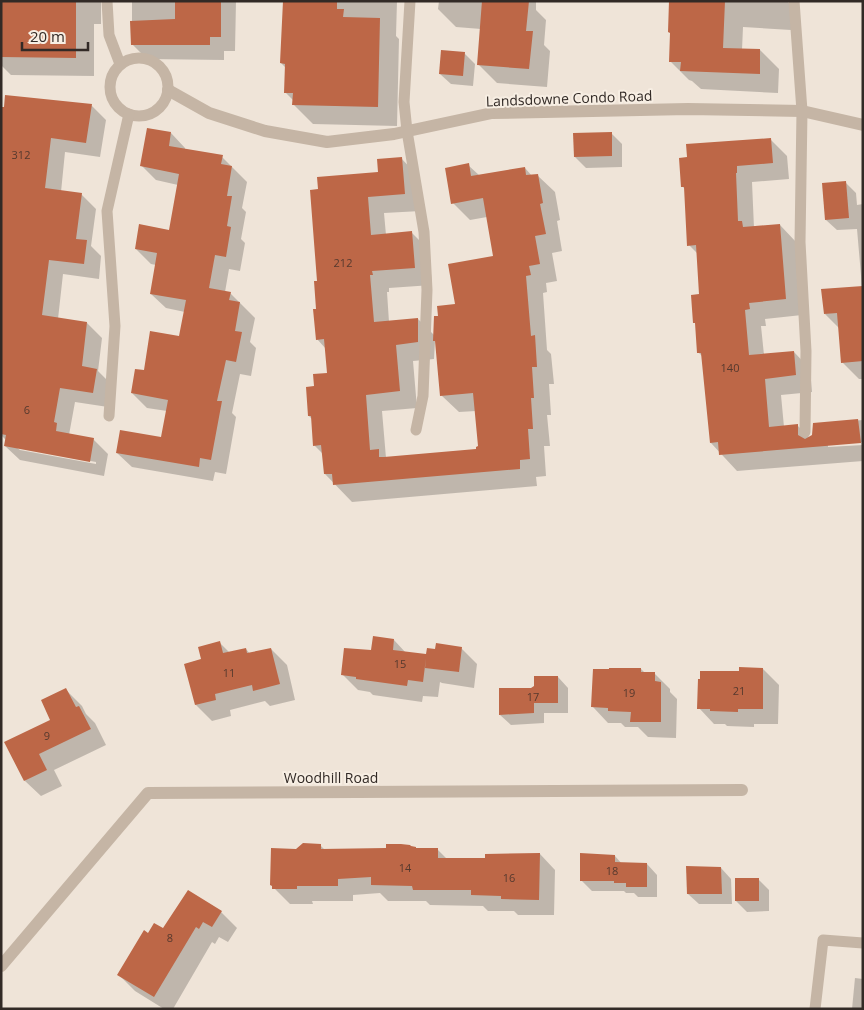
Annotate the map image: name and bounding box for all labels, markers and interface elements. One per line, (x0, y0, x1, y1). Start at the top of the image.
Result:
scale bar (22, 20, 89, 52)
text: 20 m (30, 26, 65, 46)
street label: Landsdowne Condo Road (485, 86, 653, 110)
house number: 312 (12, 147, 30, 162)
house number: 212 (334, 255, 352, 270)
house number: 140 (721, 360, 739, 375)
house number: 6 (24, 402, 30, 417)
house number: 15 (394, 656, 406, 671)
house number: 11 (223, 665, 235, 680)
house number: 21 (733, 683, 745, 698)
house number: 19 (623, 685, 635, 700)
house number: 17 (527, 689, 539, 704)
house number: 9 (44, 728, 50, 743)
street label: Woodhill Road (284, 768, 378, 787)
house number: 14 (399, 860, 412, 875)
house number: 18 (606, 863, 618, 878)
house number: 16 (503, 870, 515, 885)
house number: 8 (167, 930, 173, 945)

